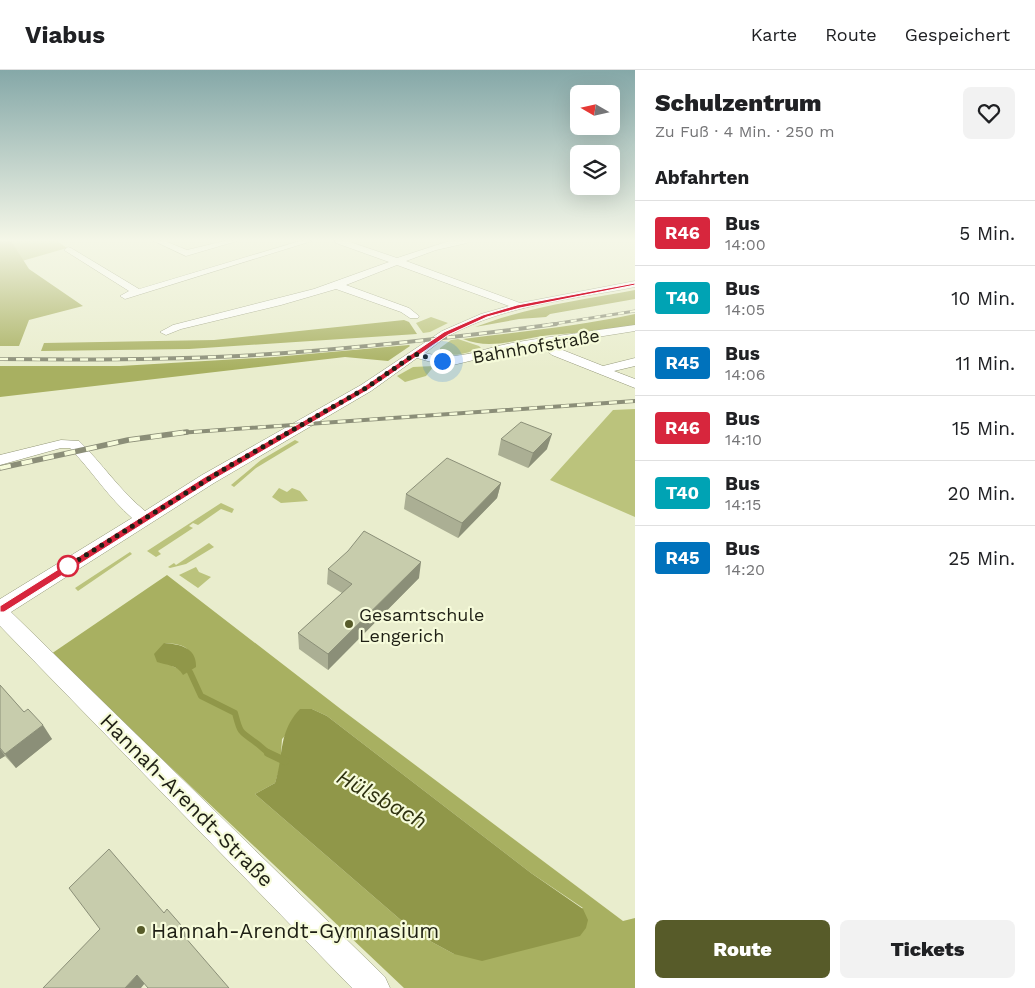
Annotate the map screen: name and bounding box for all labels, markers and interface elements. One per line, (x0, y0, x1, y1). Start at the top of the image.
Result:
text: Viabus (25, 21, 105, 49)
text: Karte (751, 24, 797, 45)
text: Route (825, 24, 877, 45)
text: Gespeichert (905, 24, 1010, 45)
north arrow (570, 85, 620, 135)
map controls (570, 85, 620, 195)
button: heart (963, 87, 1015, 139)
text: Schulzentrum (655, 89, 822, 117)
text: Zu Fuß · 4 Min. · 250 m (655, 122, 835, 141)
button: layers (570, 145, 620, 195)
text: Abfahrten (655, 166, 749, 189)
text: Bus (725, 212, 760, 235)
text: R46 (665, 222, 700, 243)
text: 5 Min. (959, 222, 1015, 245)
text: 14:00 (725, 235, 766, 254)
text: Bus (725, 277, 760, 300)
text: T40 (666, 287, 699, 308)
text: 10 Min. (951, 287, 1015, 310)
text: 14:05 (725, 300, 765, 319)
street label: Bahnhofstraße (471, 324, 601, 368)
text: Bus (725, 342, 760, 365)
your location (430, 349, 455, 374)
text: R45 (665, 352, 700, 373)
text: 11 Min. (956, 352, 1015, 375)
text: 14:06 (725, 365, 765, 384)
text: Bus (725, 407, 760, 430)
text: R46 (665, 417, 700, 438)
text: 15 Min. (952, 417, 1015, 440)
text: 14:10 (725, 430, 762, 449)
text: Bus (725, 472, 760, 495)
text: T40 (666, 482, 699, 503)
text: 20 Min. (948, 482, 1015, 505)
text: 14:15 (725, 495, 761, 514)
text: Bus (725, 537, 760, 560)
text: R45 (665, 547, 700, 568)
text: 25 Min. (948, 547, 1015, 570)
unlabelled marker (57, 555, 79, 577)
text: 14:20 (725, 560, 765, 579)
place label: Gesamtschule Lengerich (359, 604, 484, 646)
marker: Gesamtschule Lengerich (343, 618, 355, 630)
street label: Hannah-Arendt-Straße (95, 708, 279, 892)
water label: Hülsbach (333, 764, 431, 834)
place label: Hannah-Arendt-Gymnasium (151, 918, 439, 943)
button: Route (655, 920, 830, 978)
button: Tickets (840, 920, 1015, 978)
marker: Hannah-Arendt-Gymnasium (135, 924, 147, 936)

